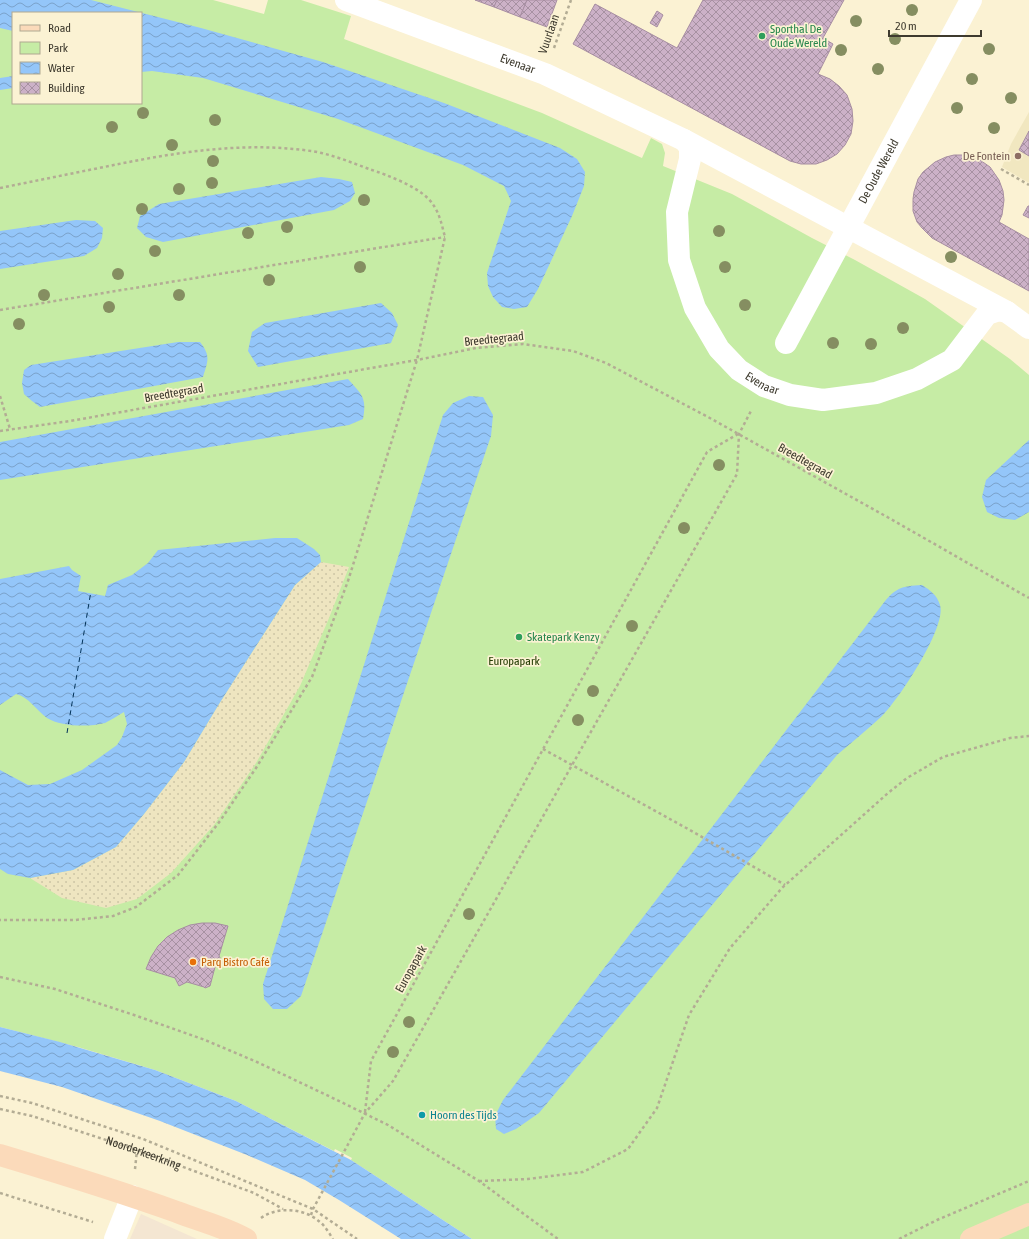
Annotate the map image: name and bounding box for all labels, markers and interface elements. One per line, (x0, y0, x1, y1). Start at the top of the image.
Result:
legend (12, 12, 142, 104)
street label: Vuurlaan (536, 12, 562, 56)
scale bar (889, 12, 981, 38)
text: 20 m (895, 19, 917, 33)
text: Road (48, 21, 71, 35)
place label: Sporthal De Oude Wereld (770, 22, 827, 50)
marker: Sporthal De Oude Wereld (757, 31, 767, 41)
text: Park (48, 41, 69, 55)
street label: Evenaar (498, 51, 537, 77)
text: Water (48, 61, 75, 75)
text: Building (48, 81, 86, 95)
street label: De Oude Wereld (856, 137, 902, 206)
place label: De Fontein (963, 149, 1010, 163)
marker: De Fontein (1013, 151, 1023, 161)
street label: Breedtegraad (464, 329, 524, 349)
street label: Evenaar (743, 369, 781, 398)
street label: Breedtegraad (143, 381, 205, 405)
street label: Breedtegraad (775, 440, 835, 482)
place label: Skatepark Kenzy (527, 630, 600, 644)
marker: Skatepark Kenzy (514, 632, 524, 642)
park label: Europapark (488, 654, 540, 668)
street label: Europapark (392, 942, 430, 995)
place label: Parq Bistro Café (201, 955, 270, 969)
marker: Parq Bistro Café (188, 957, 198, 967)
place label: Hoorn des Tijds (430, 1108, 497, 1122)
marker: Hoorn des Tijds (417, 1110, 427, 1120)
street label: Noorderkeerkring (104, 1133, 184, 1173)

